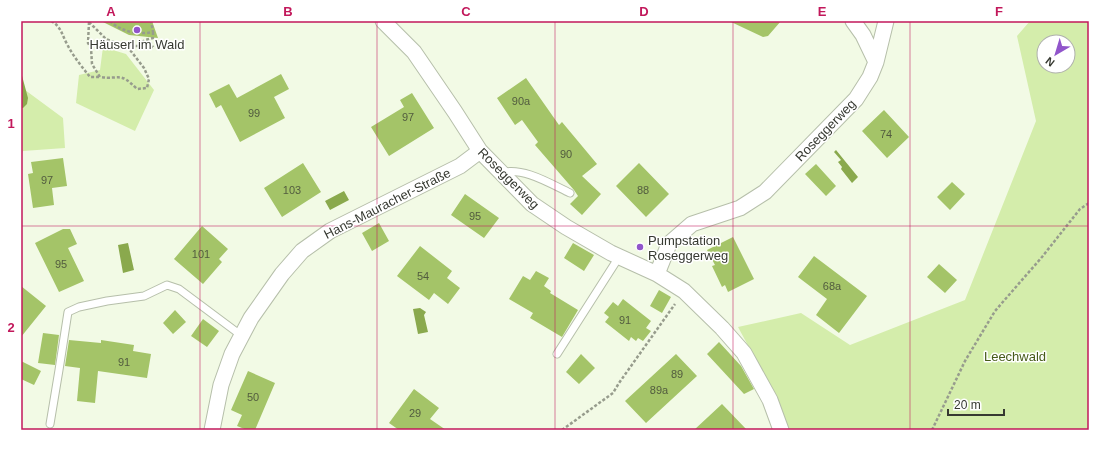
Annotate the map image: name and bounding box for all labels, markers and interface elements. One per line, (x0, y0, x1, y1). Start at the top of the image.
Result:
text: A (106, 4, 116, 19)
text: B (283, 4, 293, 19)
text: C (461, 4, 471, 19)
text: D (639, 4, 649, 19)
text: E (818, 4, 827, 19)
text: F (995, 4, 1003, 19)
marker: Häuserl im Wald (132, 25, 142, 35)
north arrow (1036, 34, 1076, 74)
place label: Häuserl im Wald (90, 37, 184, 52)
text: N (1043, 55, 1057, 69)
house number: 90a (512, 95, 531, 107)
street label: Roseggerweg (792, 96, 859, 164)
house number: 99 (248, 107, 260, 119)
house number: 97 (402, 111, 414, 123)
text: 1 (7, 116, 15, 131)
house number: 74 (880, 128, 892, 140)
street label: Roseggerweg (475, 145, 542, 212)
house number: 90 (560, 148, 572, 160)
street label: Hans-Mauracher-Straße (321, 165, 453, 242)
house number: 97 (41, 174, 53, 186)
house number: 103 (283, 184, 301, 196)
house number: 88 (637, 184, 649, 196)
house number: 95 (469, 210, 481, 222)
place label: Pumpstation Roseggerweg (648, 233, 728, 263)
marker: Pumpstation Roseggerweg (635, 242, 645, 252)
house number: 101 (192, 248, 210, 260)
house number: 95 (55, 258, 67, 270)
house number: 54 (417, 270, 429, 282)
house number: 68a (823, 280, 842, 292)
house number: 91 (619, 314, 631, 326)
text: 2 (7, 320, 15, 335)
park label: Leechwald (984, 349, 1046, 364)
house number: 91 (118, 356, 130, 368)
house number: 89 (671, 368, 683, 380)
house number: 89a (650, 384, 669, 396)
house number: 50 (247, 391, 259, 403)
scale bar (948, 391, 1004, 417)
text: 20 m (954, 398, 981, 412)
house number: 29 (409, 407, 421, 419)

